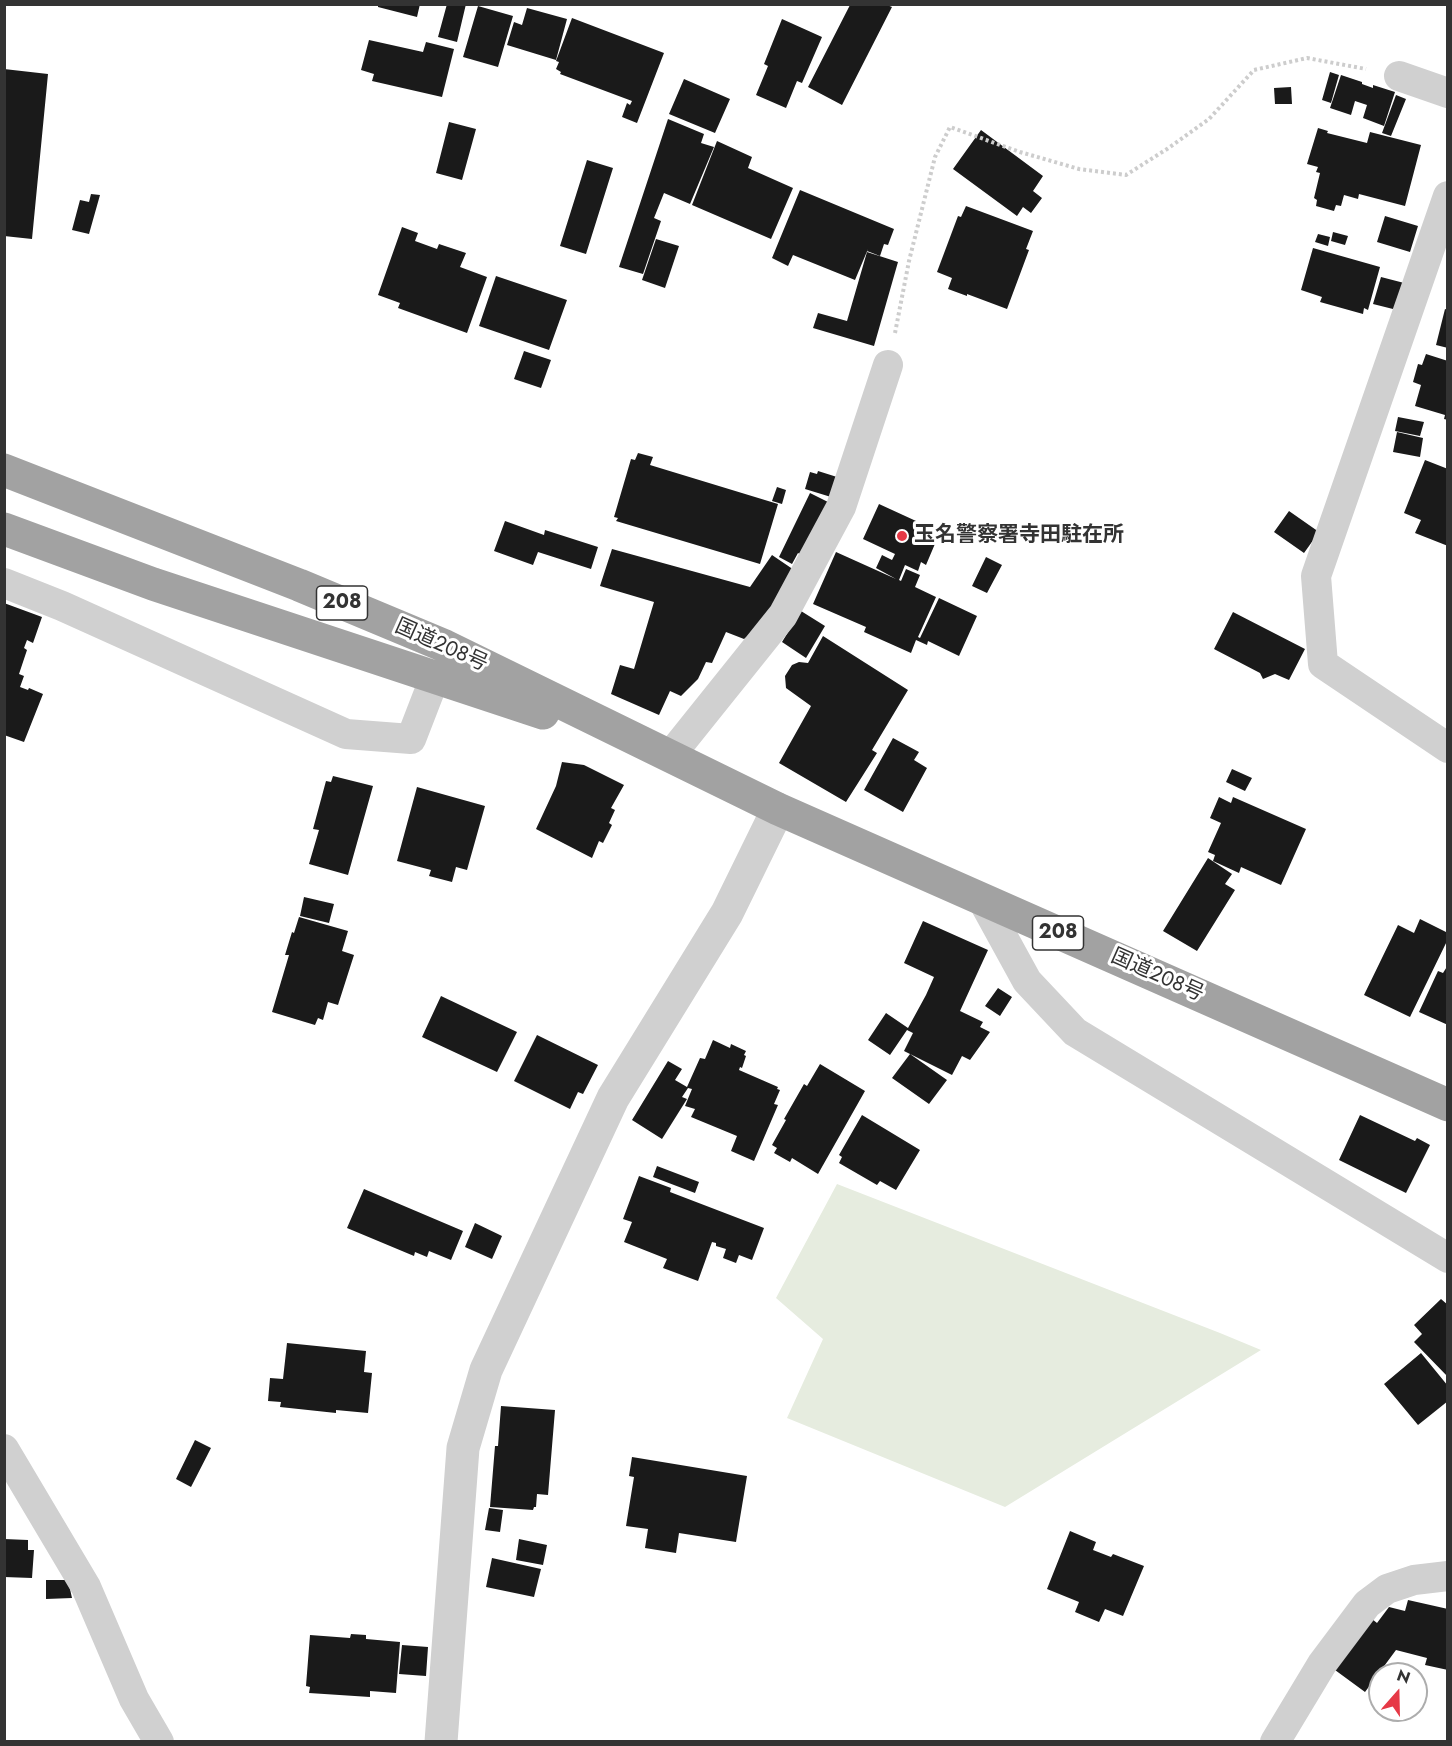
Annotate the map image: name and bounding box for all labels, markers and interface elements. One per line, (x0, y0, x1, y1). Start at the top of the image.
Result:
place label: 玉名警察署寺田駐在所 (914, 523, 1124, 549)
marker: 玉名警察署寺田駐在所 (895, 529, 909, 543)
road number: 208 (316, 586, 368, 620)
street label: 国道208号 (391, 614, 491, 678)
road number: 208 (1032, 916, 1084, 950)
street label: 国道208号 (1107, 944, 1207, 1008)
north arrow (1368, 1662, 1428, 1722)
text: N (1394, 1664, 1414, 1689)

